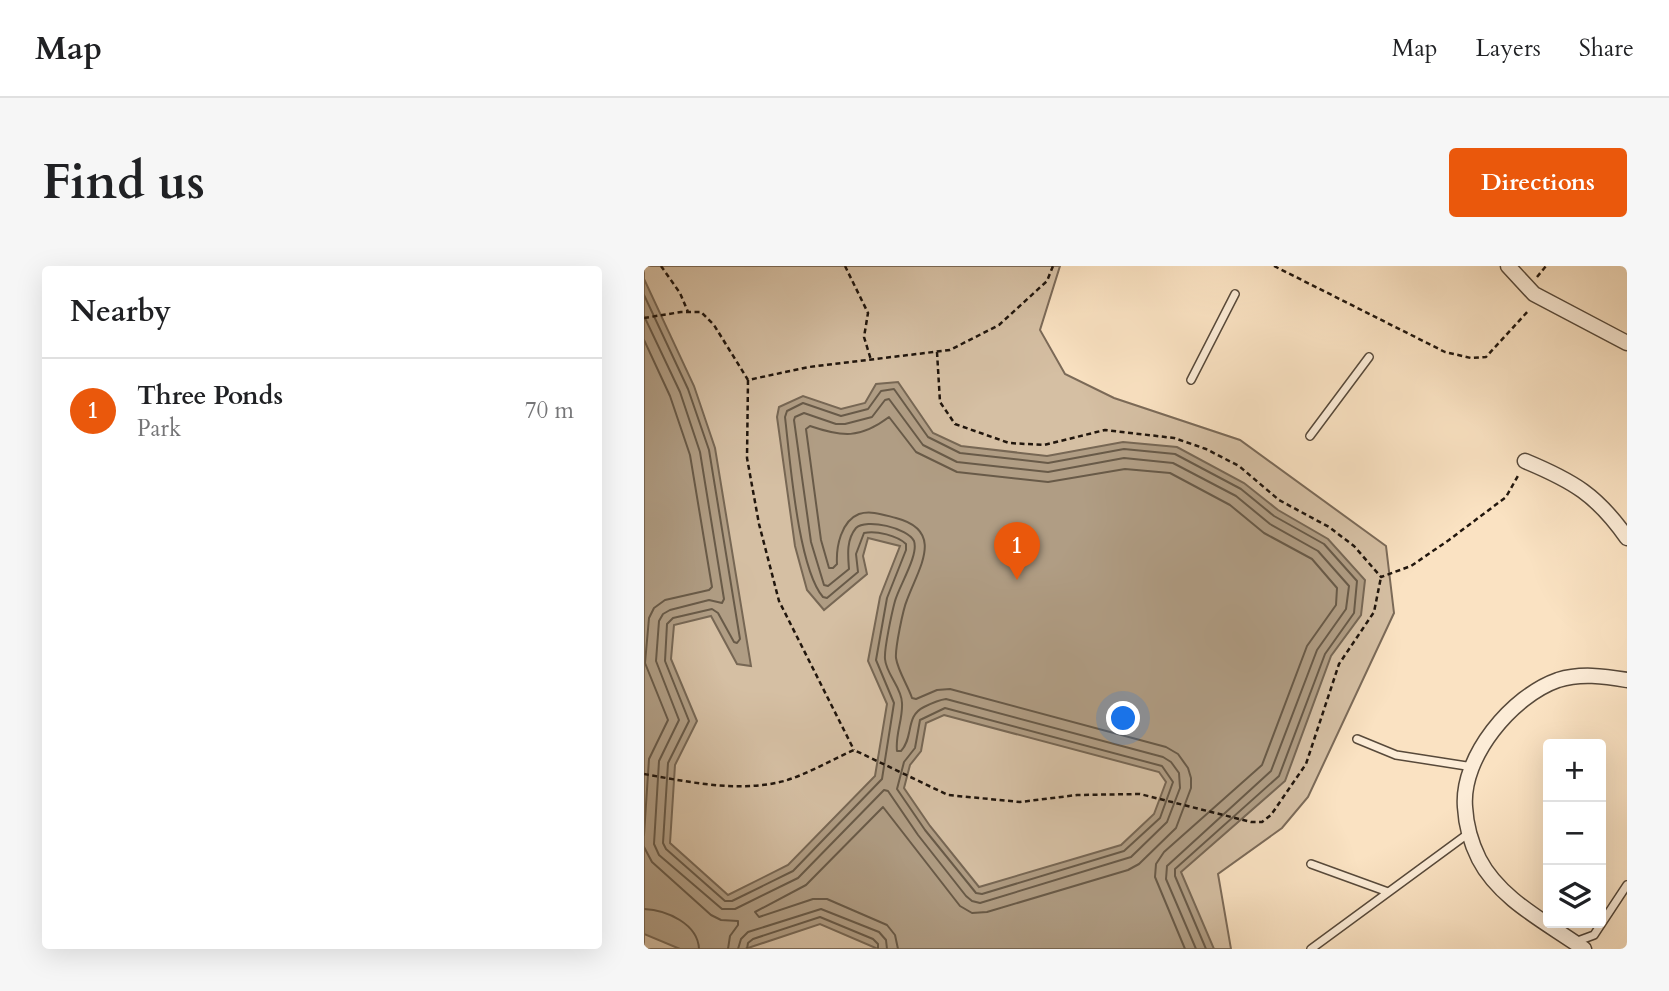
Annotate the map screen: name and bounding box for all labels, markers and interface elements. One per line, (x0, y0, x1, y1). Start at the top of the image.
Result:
text: Map (35, 26, 102, 71)
text: Map (1392, 32, 1438, 65)
text: Layers (1476, 32, 1541, 65)
text: Share (1579, 32, 1634, 65)
button: Directions (1449, 148, 1627, 217)
text: Find us (42, 149, 205, 216)
text: Nearby (70, 291, 171, 332)
text: Three Ponds (137, 378, 283, 413)
text: 1 (87, 395, 99, 426)
text: 70 m (525, 395, 574, 426)
text: Park (137, 413, 181, 444)
pin: 1 (994, 522, 1040, 580)
your location (1106, 701, 1140, 735)
map controls (1543, 739, 1606, 928)
button: + (1543, 739, 1606, 802)
button: − (1543, 802, 1606, 865)
button: layers (1543, 865, 1606, 928)

